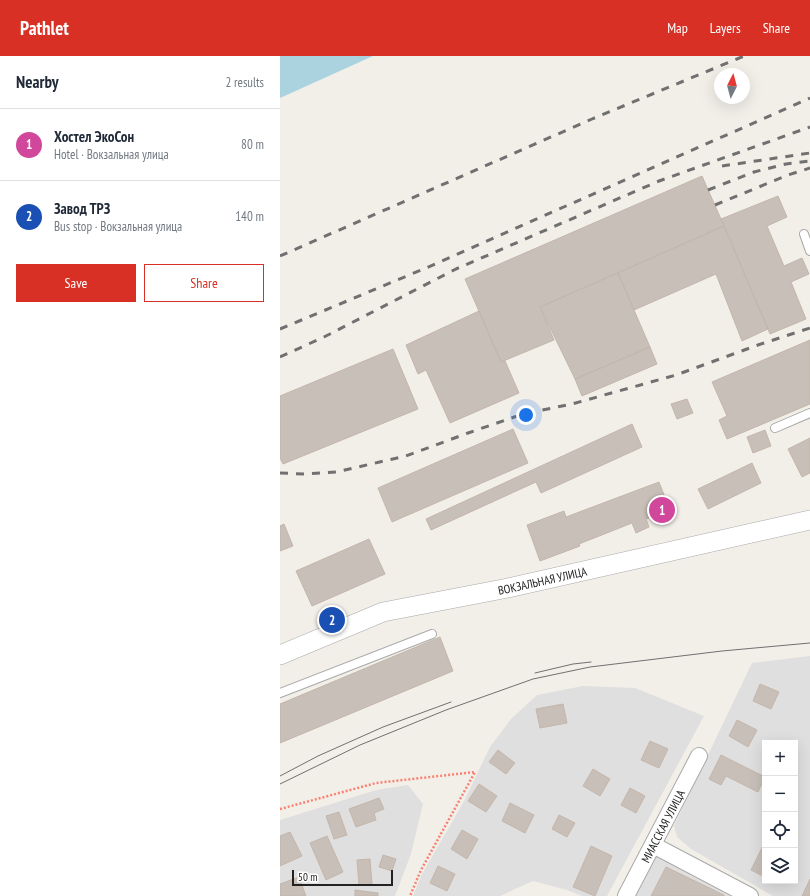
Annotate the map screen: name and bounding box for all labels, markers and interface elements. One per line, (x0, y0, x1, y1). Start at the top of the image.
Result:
text: Pathlet (20, 16, 69, 40)
text: Map (667, 19, 688, 37)
text: Layers (710, 19, 741, 37)
text: Share (763, 19, 790, 37)
north arrow (714, 68, 750, 104)
text: Nearby (16, 71, 59, 93)
text: 2 results (225, 74, 264, 91)
text: Хостел ЭкоСон (54, 127, 134, 146)
text: 1 (26, 136, 32, 153)
text: 80 m (241, 136, 264, 153)
text: Hotel · Вокзальная улица (54, 146, 169, 163)
text: Завод ТРЗ (54, 199, 110, 218)
text: 2 (26, 208, 32, 225)
text: 140 m (235, 208, 264, 225)
text: Bus stop · Вокзальная улица (54, 218, 182, 235)
button: Save (16, 264, 136, 302)
button: Share (144, 264, 264, 302)
your location (516, 405, 536, 425)
pin: 1 (649, 495, 675, 525)
street label: ВОКЗАЛЬНАЯ УЛИЦА (497, 563, 588, 597)
pin: 2 (319, 605, 345, 635)
map controls (762, 740, 798, 884)
button: + (762, 740, 798, 776)
button: − (762, 776, 798, 812)
street label: МИАССКАЯ УЛИЦА (637, 787, 688, 865)
button: locate (762, 812, 798, 848)
button: layers (762, 848, 798, 884)
scale bar (292, 868, 393, 887)
text: 50 m (298, 870, 317, 884)

